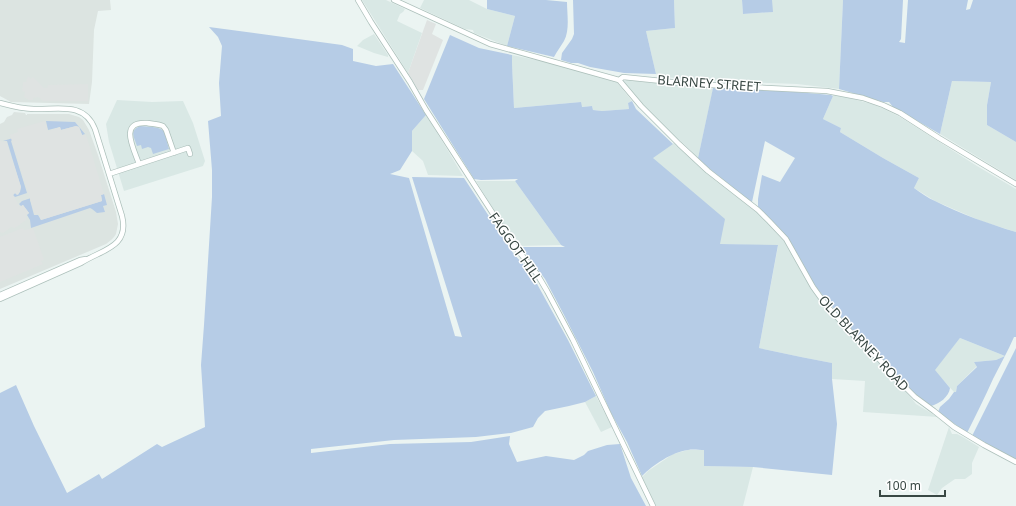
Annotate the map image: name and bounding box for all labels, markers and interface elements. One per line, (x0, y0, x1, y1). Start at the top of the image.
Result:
street label: BLARNEY STREET (657, 70, 762, 96)
street label: FAGGOT HILL (485, 208, 547, 286)
street label: OLD BLARNEY ROAD (815, 291, 913, 395)
scale bar (880, 472, 945, 498)
text: 100 m (886, 477, 921, 494)

